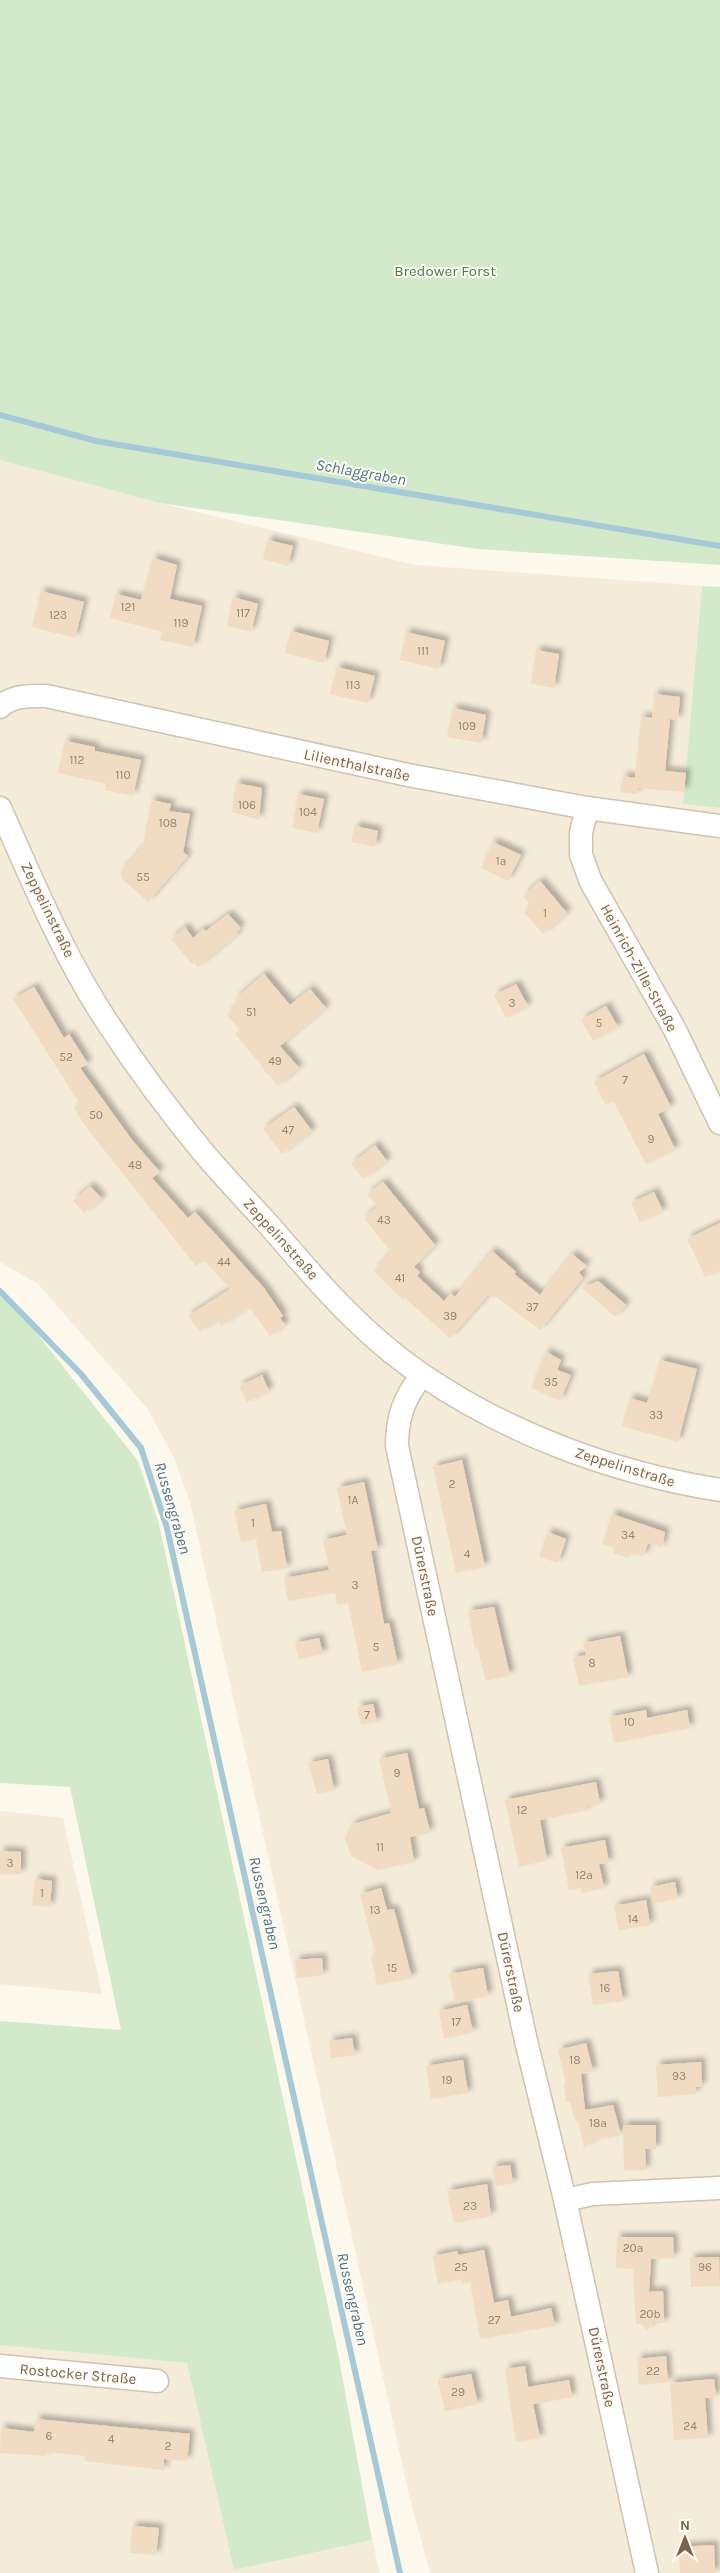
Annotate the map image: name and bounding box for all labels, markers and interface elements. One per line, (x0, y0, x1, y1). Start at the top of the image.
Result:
park label: Bredower Forst (394, 262, 496, 280)
water label: Schlaggraben (314, 455, 408, 489)
house number: 121 (121, 600, 135, 614)
house number: 117 (236, 606, 250, 620)
house number: 123 (49, 608, 67, 622)
house number: 119 (174, 616, 188, 630)
house number: 111 (417, 644, 429, 658)
house number: 113 (345, 678, 361, 692)
house number: 109 (458, 719, 476, 733)
street label: Lilienthalstraße (302, 745, 412, 785)
house number: 112 (70, 753, 84, 767)
house number: 110 (115, 768, 131, 782)
house number: 106 (238, 798, 256, 812)
house number: 104 (299, 805, 317, 819)
house number: 108 (159, 816, 177, 830)
house number: 1a (496, 854, 506, 868)
street label: Zeppelinstraße (17, 859, 79, 961)
house number: 55 (136, 870, 150, 884)
street label: Heinrich-Zille-Straße (596, 901, 682, 1035)
house number: 1 (543, 906, 547, 920)
house number: 3 (508, 996, 516, 1010)
house number: 51 (246, 1005, 256, 1019)
house number: 5 (596, 1016, 603, 1030)
house number: 52 (59, 1050, 73, 1064)
house number: 49 (268, 1054, 282, 1068)
house number: 7 (622, 1073, 628, 1087)
house number: 50 (89, 1108, 103, 1122)
house number: 47 (282, 1123, 295, 1137)
house number: 9 (648, 1132, 655, 1146)
house number: 48 (128, 1158, 142, 1172)
street label: Zeppelinstraße (240, 1194, 322, 1284)
house number: 43 (377, 1213, 391, 1227)
house number: 44 (217, 1255, 231, 1269)
house number: 41 (395, 1271, 405, 1285)
house number: 37 (526, 1300, 539, 1314)
house number: 39 (443, 1309, 457, 1323)
house number: 35 (544, 1375, 558, 1389)
house number: 33 (649, 1408, 663, 1422)
street label: Zeppelinstraße (573, 1443, 677, 1491)
water label: Russengraben (151, 1460, 195, 1556)
house number: 2 (449, 1477, 456, 1491)
house number: 1A (348, 1493, 359, 1507)
house number: 1 (251, 1516, 255, 1530)
house number: 34 (621, 1528, 635, 1542)
street label: Dürerstraße (408, 1534, 442, 1618)
house number: 4 (464, 1547, 471, 1561)
house number: 3 (351, 1578, 359, 1592)
house number: 5 (373, 1640, 380, 1654)
house number: 8 (588, 1656, 596, 1670)
house number: 7 (364, 1708, 370, 1722)
house number: 10 (623, 1715, 635, 1729)
house number: 9 (394, 1766, 401, 1780)
house number: 12 (517, 1803, 528, 1817)
house number: 11 (376, 1840, 384, 1854)
water label: Russengraben (245, 1855, 285, 1951)
house number: 3 (6, 1856, 14, 1870)
house number: 12a (575, 1868, 593, 1882)
house number: 1 (40, 1886, 44, 1900)
house number: 13 (369, 1903, 381, 1917)
house number: 14 (628, 1912, 639, 1926)
street label: Dürerstraße (494, 1930, 528, 2014)
house number: 15 (387, 1961, 398, 1975)
house number: 16 (600, 1981, 611, 1995)
house number: 17 (451, 2015, 461, 2029)
house number: 18 (569, 2053, 581, 2067)
house number: 93 (672, 2069, 686, 2083)
house number: 19 (442, 2073, 452, 2087)
house number: 18a (589, 2116, 607, 2130)
house number: 23 (463, 2199, 477, 2213)
house number: 20a (623, 2241, 643, 2255)
water label: Russengraben (333, 2251, 373, 2347)
house number: 25 (454, 2260, 468, 2274)
house number: 96 (698, 2260, 712, 2274)
house number: 20b (639, 2307, 661, 2321)
house number: 27 (488, 2313, 501, 2327)
street label: Dürerstraße (585, 2325, 619, 2409)
street label: Rostocker Straße (19, 2360, 137, 2388)
house number: 22 (646, 2364, 660, 2378)
house number: 29 (451, 2385, 465, 2399)
house number: 24 (683, 2419, 697, 2433)
house number: 6 (46, 2429, 53, 2443)
house number: 4 (108, 2432, 115, 2446)
house number: 2 (165, 2439, 172, 2453)
north arrow (660, 2513, 710, 2563)
text: N (680, 2517, 690, 2534)

